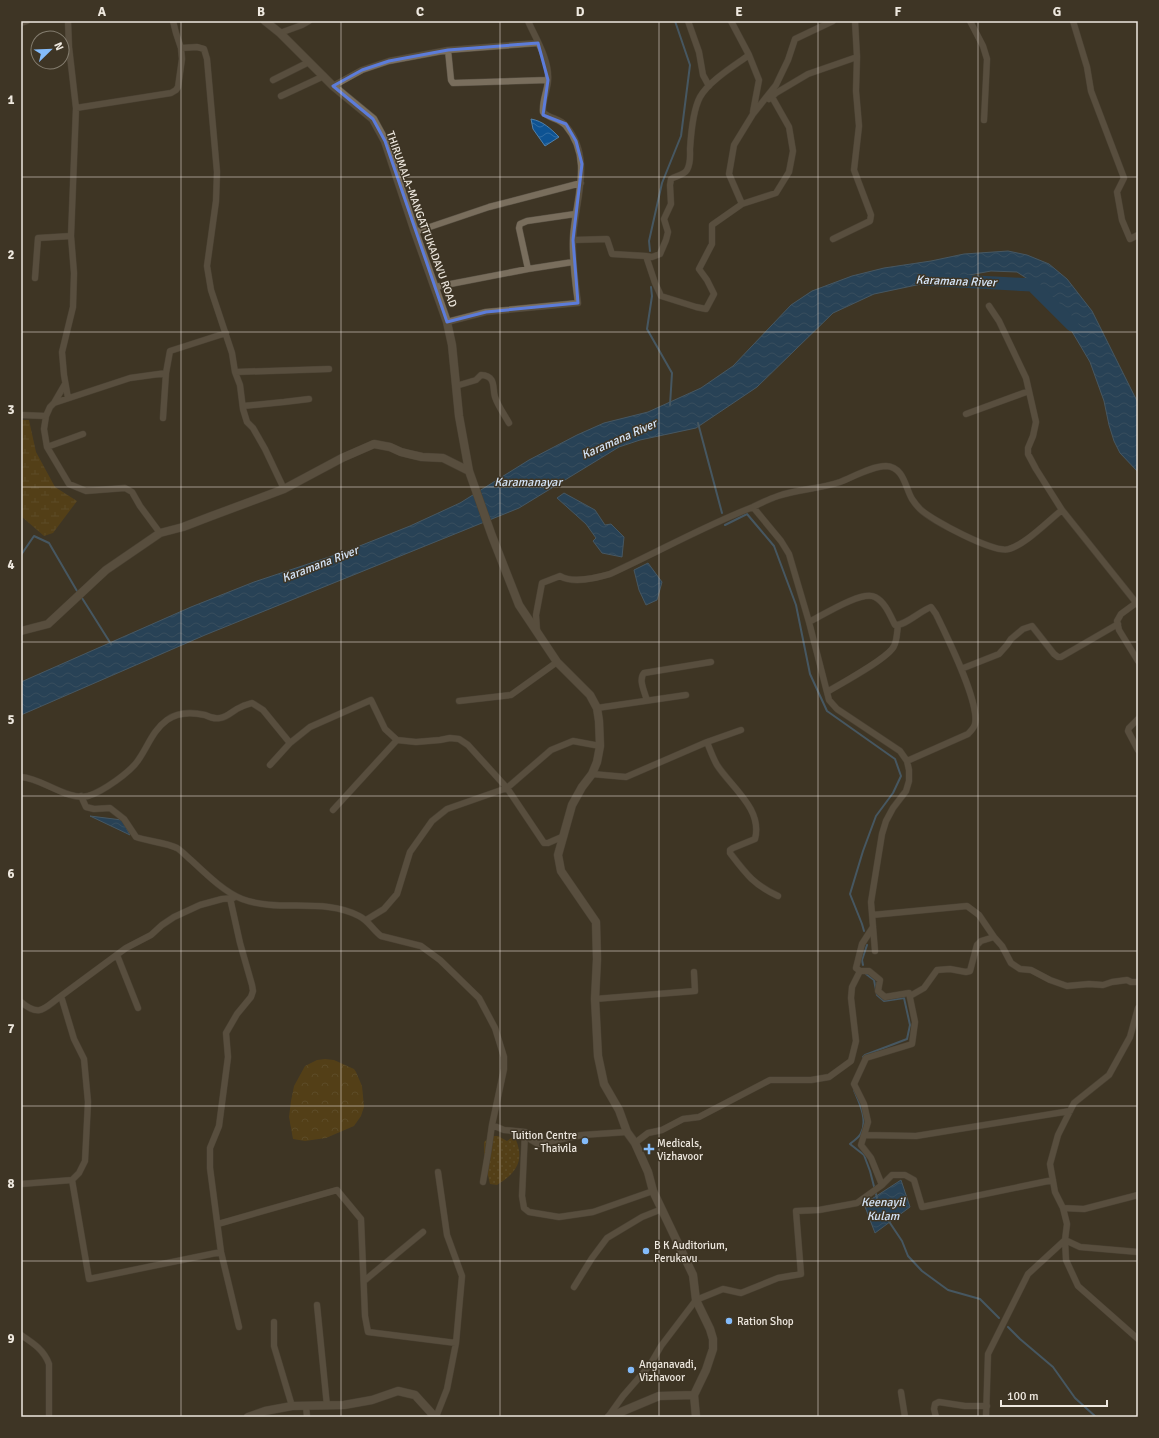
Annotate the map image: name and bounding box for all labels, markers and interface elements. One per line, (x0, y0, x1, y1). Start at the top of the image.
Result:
text: A (98, 4, 107, 20)
text: B (257, 4, 265, 20)
text: C (416, 4, 424, 20)
text: D (576, 4, 585, 20)
text: E (735, 4, 743, 20)
text: F (895, 4, 902, 20)
text: G (1053, 4, 1061, 20)
north arrow (30, 30, 70, 70)
text: N (51, 40, 66, 52)
text: 1 (7, 92, 15, 108)
street label: THIRUMALA-MANGATTUKADAVU ROAD (384, 129, 460, 309)
text: 2 (7, 247, 15, 263)
water label: Karamana River (915, 273, 998, 290)
text: 3 (7, 402, 15, 418)
water label: Karamana River (579, 416, 661, 463)
water label: Karamanayar (494, 475, 563, 490)
water label: Karamana River (280, 542, 362, 586)
text: 4 (7, 557, 15, 573)
text: 5 (7, 712, 15, 728)
text: 6 (7, 866, 15, 882)
text: 7 (7, 1021, 15, 1037)
place label: Tuition Centre - Thaivila (511, 1129, 577, 1155)
marker: Tuition Centre - Thaivila (580, 1136, 590, 1146)
place label: Medicals, Vizhavoor (657, 1137, 703, 1163)
marker: Medicals, Vizhavoor (644, 1144, 654, 1154)
text: 8 (7, 1176, 15, 1192)
water label: Keenayil Kulam (861, 1195, 906, 1224)
place label: B K Auditorium, Perukavu (654, 1239, 728, 1265)
marker: B K Auditorium, Perukavu (641, 1246, 651, 1256)
place label: Ration Shop (737, 1315, 794, 1328)
marker: Ration Shop (724, 1316, 734, 1326)
text: 9 (7, 1331, 15, 1347)
place label: Anganavadi, Vizhavoor (639, 1358, 697, 1384)
marker: Anganavadi, Vizhavoor (626, 1365, 636, 1375)
scale bar (1001, 1382, 1107, 1408)
text: 100 m (1007, 1389, 1039, 1404)

